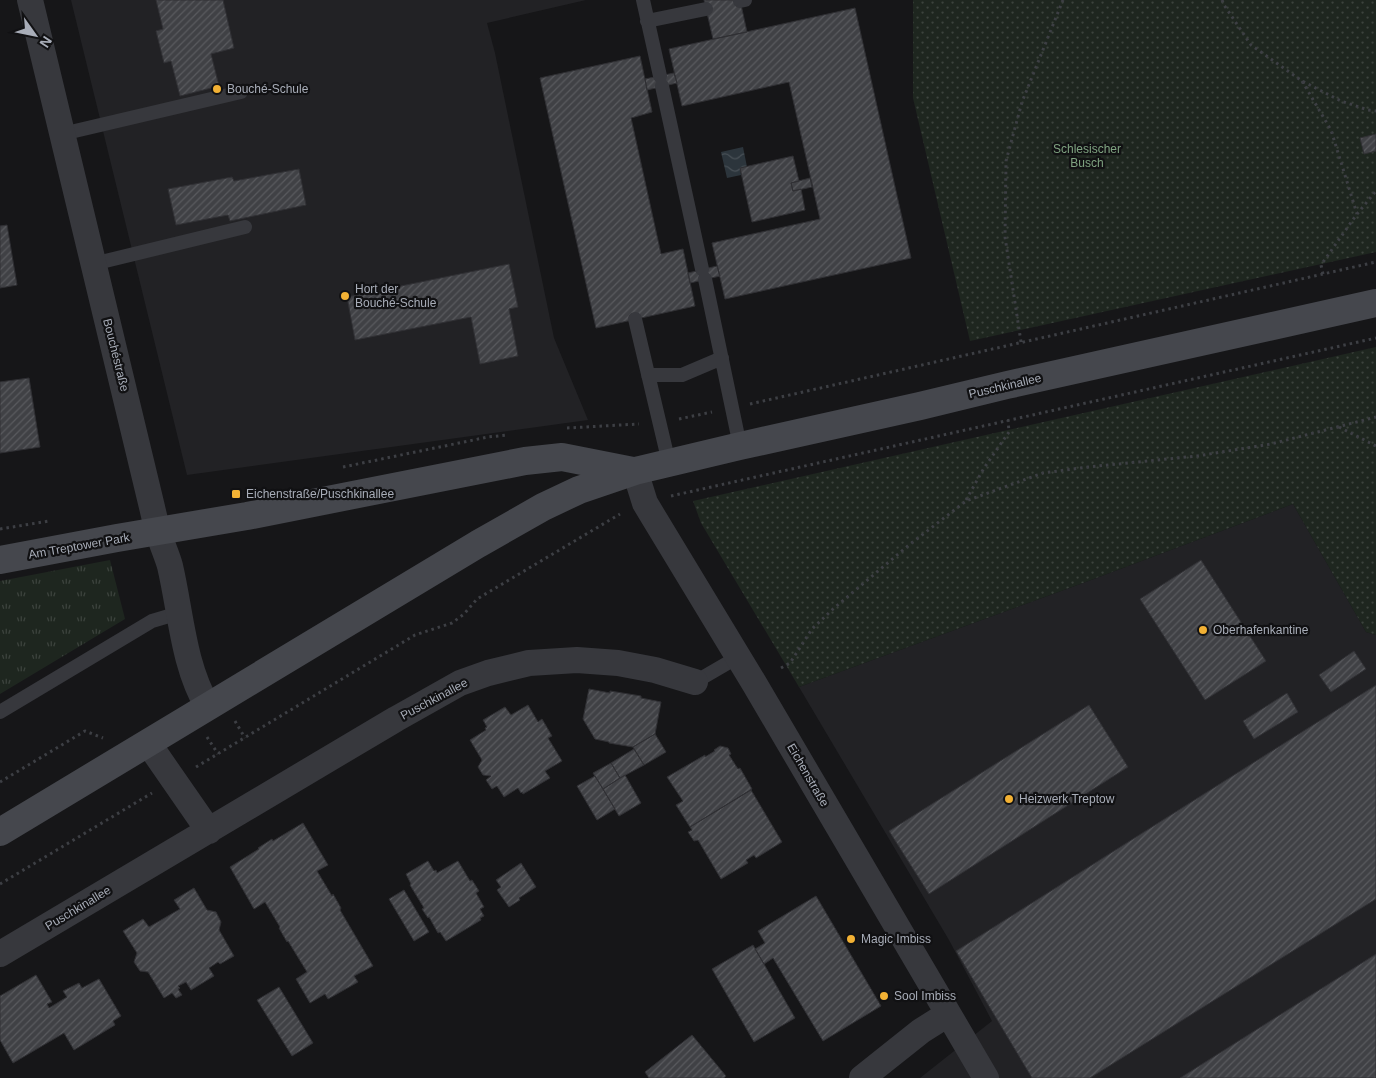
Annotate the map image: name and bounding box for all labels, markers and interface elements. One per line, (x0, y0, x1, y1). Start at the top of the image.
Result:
north arrow (10, 10, 60, 60)
text: N (36, 33, 55, 51)
place label: Bouché-Schule (227, 82, 309, 96)
marker: Bouché-Schule (211, 83, 223, 95)
park label: Schlesischer Busch (1053, 142, 1121, 170)
place label: Hort der Bouché-Schule (355, 282, 437, 310)
marker: Hort der Bouché-Schule (339, 290, 351, 302)
street label: Bouchéstraße (100, 317, 132, 393)
street label: Puschkinallee (967, 371, 1043, 401)
place label: Eichenstraße/Puschkinallee (246, 487, 394, 501)
marker: Eichenstraße/Puschkinallee (230, 488, 242, 500)
street label: Am Treptower Park (27, 530, 132, 562)
place label: Oberhafenkantine (1213, 623, 1309, 637)
marker: Oberhafenkantine (1197, 624, 1209, 636)
street label: Puschkinallee (398, 675, 470, 723)
street label: Eichenstraße (784, 741, 832, 809)
place label: Heizwerk Treptow (1019, 792, 1115, 806)
marker: Heizwerk Treptow (1003, 793, 1015, 805)
street label: Puschkinallee (43, 883, 114, 933)
place label: Magic Imbiss (861, 932, 931, 946)
marker: Magic Imbiss (845, 933, 857, 945)
place label: Sool Imbiss (894, 989, 956, 1003)
marker: Sool Imbiss (878, 990, 890, 1002)

